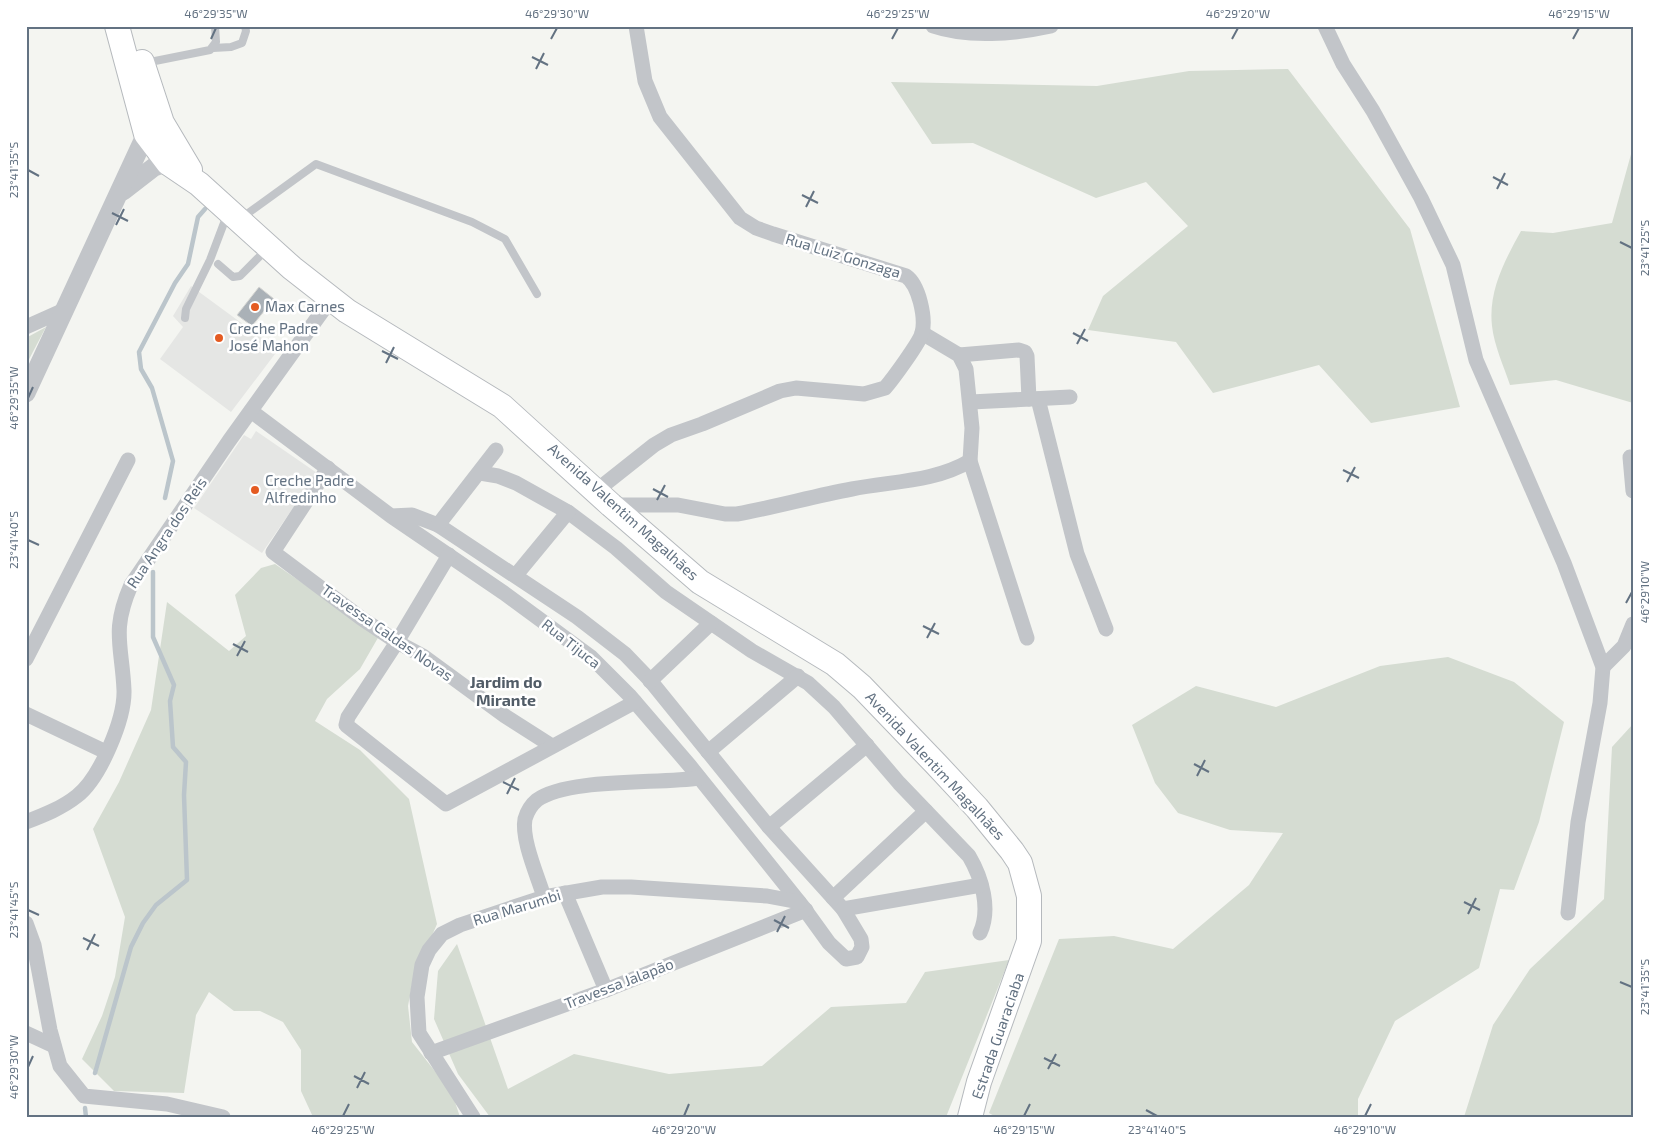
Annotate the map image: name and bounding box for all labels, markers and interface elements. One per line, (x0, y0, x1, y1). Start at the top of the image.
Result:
text: 46°29'35"W (184, 6, 248, 20)
text: 46°29'30"W (525, 6, 589, 20)
text: 46°29'25"W (866, 6, 930, 20)
text: 46°29'20"W (1206, 6, 1270, 20)
text: 46°29'15"W (1548, 6, 1610, 20)
text: 23°41'35"S (6, 141, 20, 198)
text: 23°41'25"S (1637, 219, 1651, 276)
street label: Rua Luiz Gonzaga (784, 229, 903, 281)
place label: Max Carnes (265, 297, 345, 315)
marker: Max Carnes (249, 301, 261, 313)
place label: Creche Padre José Mahon (229, 319, 318, 354)
marker: Creche Padre José Mahon (213, 332, 225, 344)
text: 46°29'35"W (6, 366, 20, 430)
street label: Avenida Valentim Magalhães (545, 439, 703, 584)
place label: Creche Padre Alfredinho (265, 471, 354, 506)
street label: Rua Angra dos Reis (122, 474, 210, 591)
marker: Creche Padre Alfredinho (249, 484, 261, 496)
text: 23°41'40"S (6, 511, 20, 569)
text: 46°29'10"W (1637, 561, 1651, 623)
street label: Travessa Caldas Novas (318, 580, 457, 684)
street label: Rua Tijuca (538, 615, 604, 672)
district label: Jardim do Mirante (470, 672, 542, 709)
street label: Avenida Valentim Magalhães (862, 687, 1009, 843)
text: 23°41'45"S (6, 881, 20, 938)
street label: Rua Marumbi (471, 885, 563, 929)
street label: Travessa Jalapão (562, 954, 676, 1012)
text: 23°41'35"S (1637, 958, 1651, 1015)
street label: Estrada Guaraciaba (967, 970, 1027, 1101)
text: 46°29'30"W (6, 1035, 20, 1099)
text: 46°29'25"W (311, 1122, 375, 1136)
text: 46°29'20"W (652, 1122, 716, 1136)
text: 46°29'15"W (993, 1122, 1055, 1136)
text: 23°41'40"S (1128, 1122, 1186, 1136)
text: 46°29'10"W (1334, 1122, 1396, 1136)

